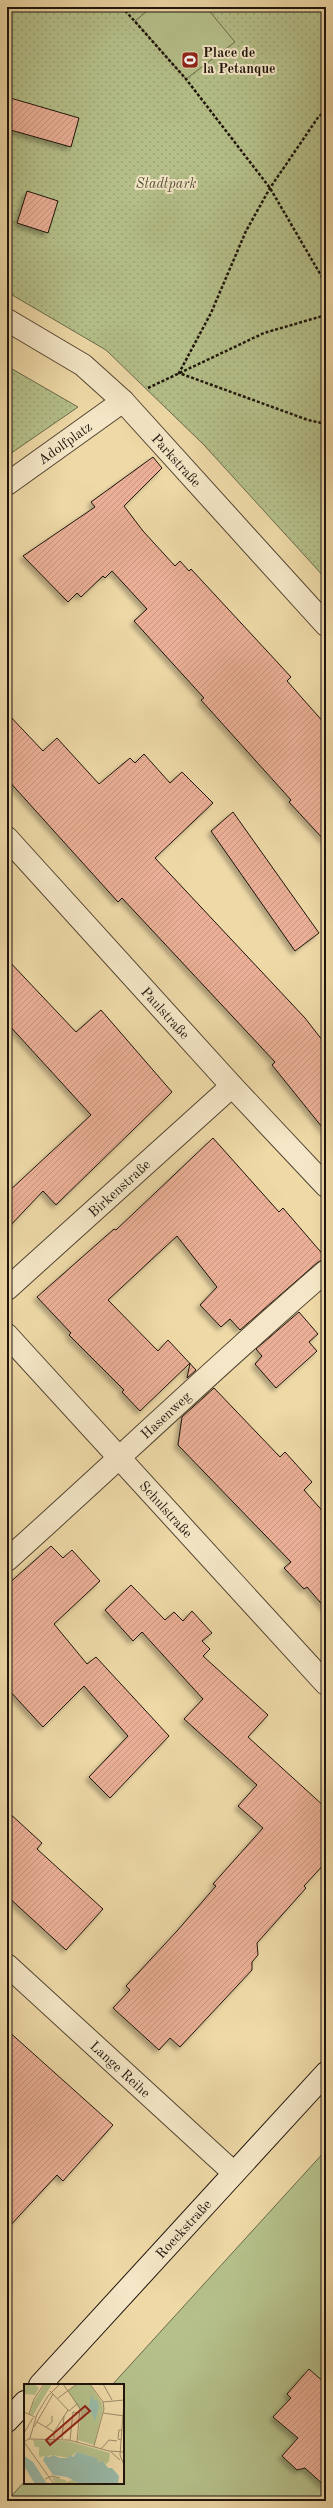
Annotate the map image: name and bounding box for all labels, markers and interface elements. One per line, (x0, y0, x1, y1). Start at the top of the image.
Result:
place label: Place de la Petanque (203, 46, 276, 76)
sports icon: Place de la Petanque (180, 50, 200, 70)
park label: Stadtpark (136, 177, 196, 192)
street label: Adolfplatz (36, 420, 95, 467)
street label: Parkstraße (148, 432, 203, 490)
street label: Paulstraße (138, 985, 192, 1042)
street label: Birkenstraße (86, 1157, 153, 1220)
street label: Hasenweg (139, 1389, 194, 1442)
street label: Schulstraße (136, 1479, 195, 1541)
street label: Lange Reihe (87, 2039, 153, 2101)
street label: Roeckstraße (154, 2197, 214, 2262)
inset map (24, 2384, 124, 2484)

